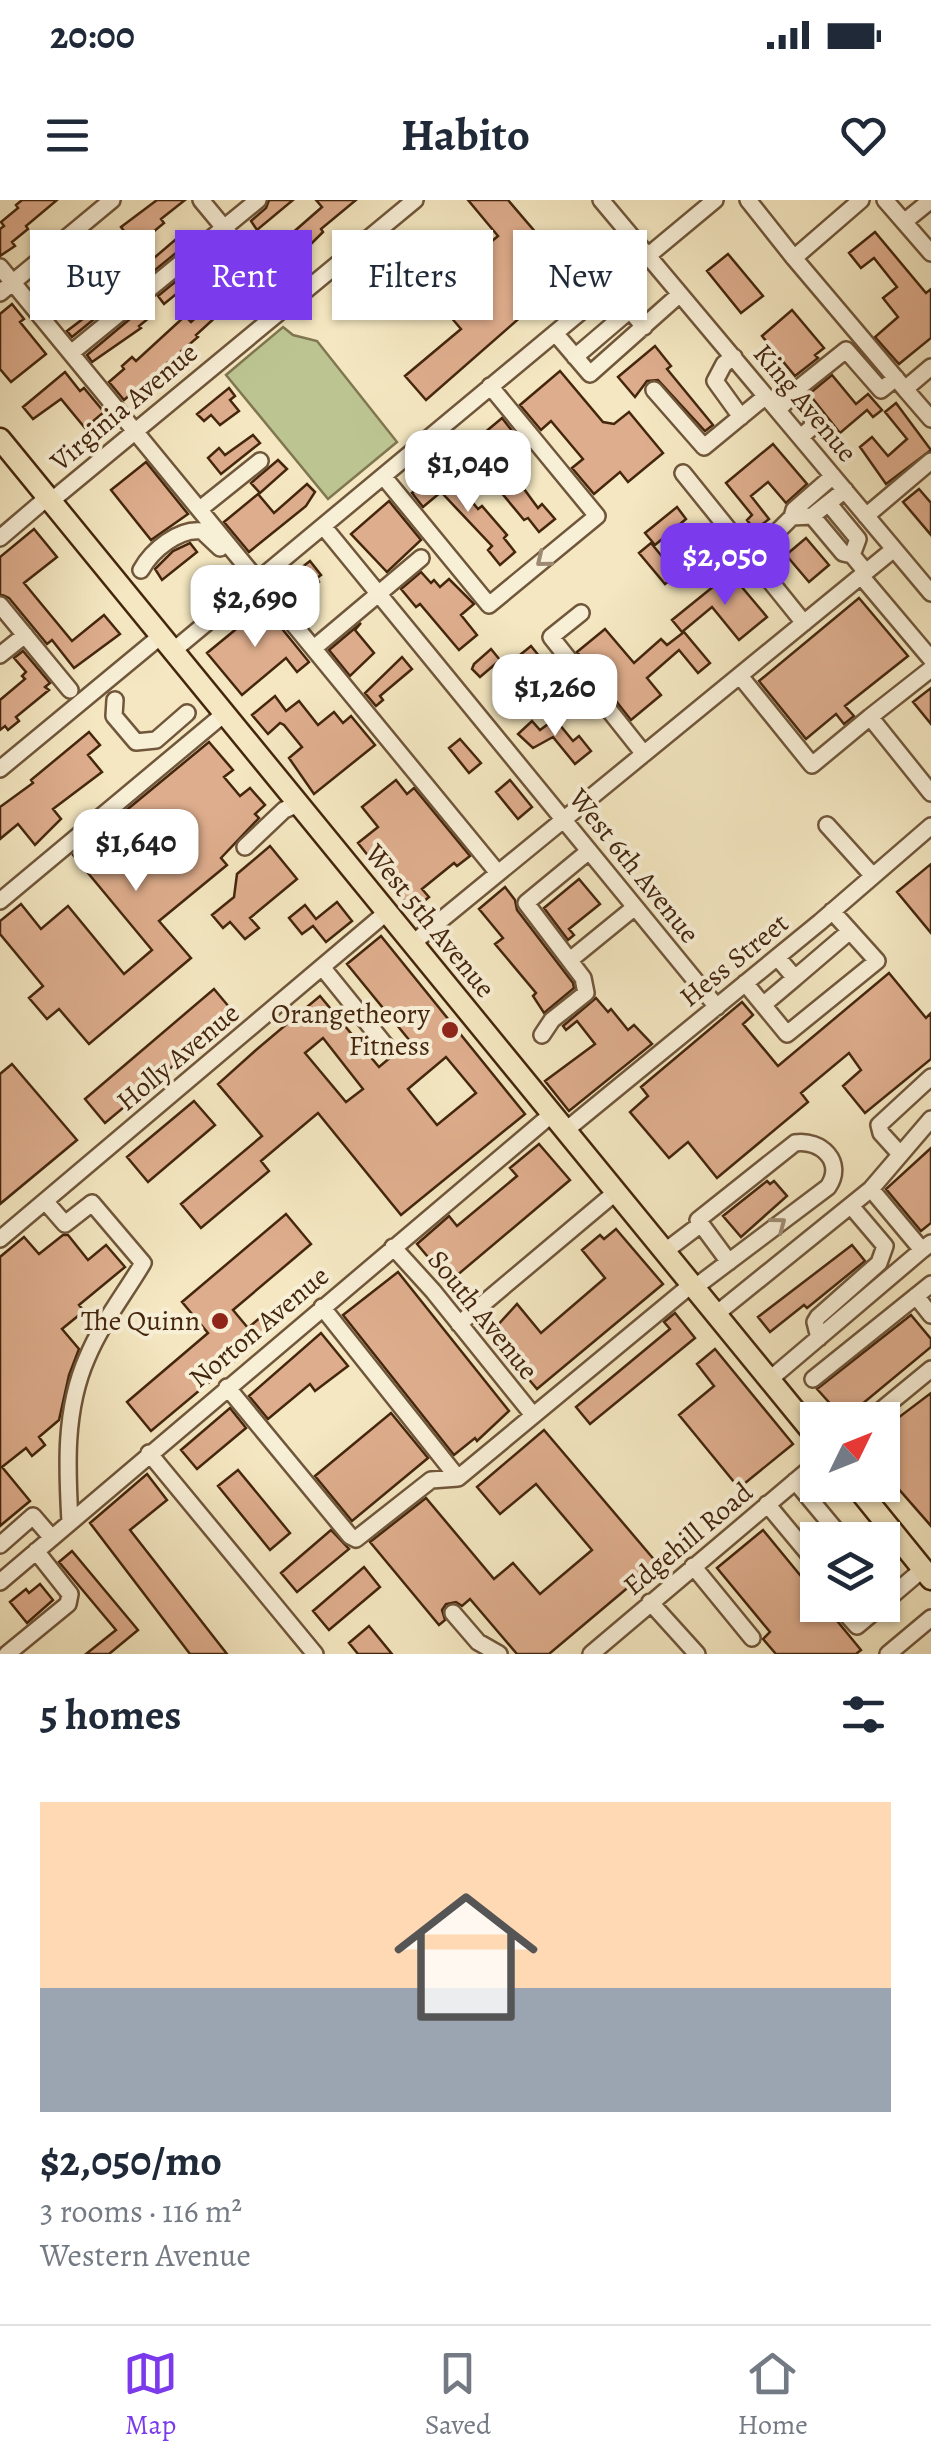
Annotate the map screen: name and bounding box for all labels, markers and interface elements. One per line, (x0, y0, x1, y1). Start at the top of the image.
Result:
text: 20:00 (50, 9, 135, 61)
text: Habito (401, 104, 530, 166)
icon: menu (40, 108, 95, 163)
icon: heart (836, 108, 891, 163)
chip: Buy (30, 230, 155, 320)
chip: Rent (175, 230, 312, 320)
chip: Filters (332, 230, 493, 320)
chip: New (513, 230, 647, 320)
street label: Virginia Avenue (41, 334, 206, 481)
street label: King Avenue (744, 336, 866, 470)
pin: $1,040 (387, 430, 549, 515)
text: $1,040 (427, 440, 509, 484)
pin: $2,050 (644, 523, 806, 608)
text: $2,050 (683, 533, 767, 577)
one-way arrow (537, 548, 555, 566)
pin: $2,690 (174, 565, 336, 650)
text: $2,690 (213, 575, 297, 619)
pin: $1,260 (474, 654, 636, 739)
text: $1,260 (514, 664, 596, 708)
street label: West 6th Avenue (559, 780, 708, 951)
pin: $1,640 (55, 809, 217, 894)
text: $1,640 (95, 819, 177, 863)
street label: West 5th Avenue (356, 835, 504, 1006)
street label: Hess Street (672, 904, 796, 1016)
street label: Holly Avenue (108, 994, 248, 1120)
place label: Orangetheory Fitness (271, 995, 430, 1065)
marker: Orangetheory Fitness (439, 1019, 461, 1041)
one-way arrow (768, 1219, 786, 1236)
street label: South Avenue (419, 1242, 547, 1388)
street label: Norton Avenue (181, 1257, 337, 1397)
place label: The Quinn (81, 1302, 200, 1340)
marker: The Quinn (209, 1310, 231, 1332)
north arrow (800, 1402, 900, 1502)
map controls (800, 1402, 900, 1622)
street label: Edgehill Road (615, 1473, 761, 1604)
button: layers (800, 1522, 900, 1622)
text: 5 homes (40, 1686, 181, 1743)
icon: filters (836, 1687, 891, 1742)
icon: home (376, 1867, 556, 2047)
text: $2,050/mo (40, 2132, 222, 2189)
text: 3 rooms · 116 m² (40, 2189, 242, 2233)
text: Western Avenue (40, 2233, 251, 2277)
tab: Map (123, 2346, 178, 2444)
tab: Saved (425, 2346, 491, 2444)
tab: Home (737, 2346, 808, 2444)

